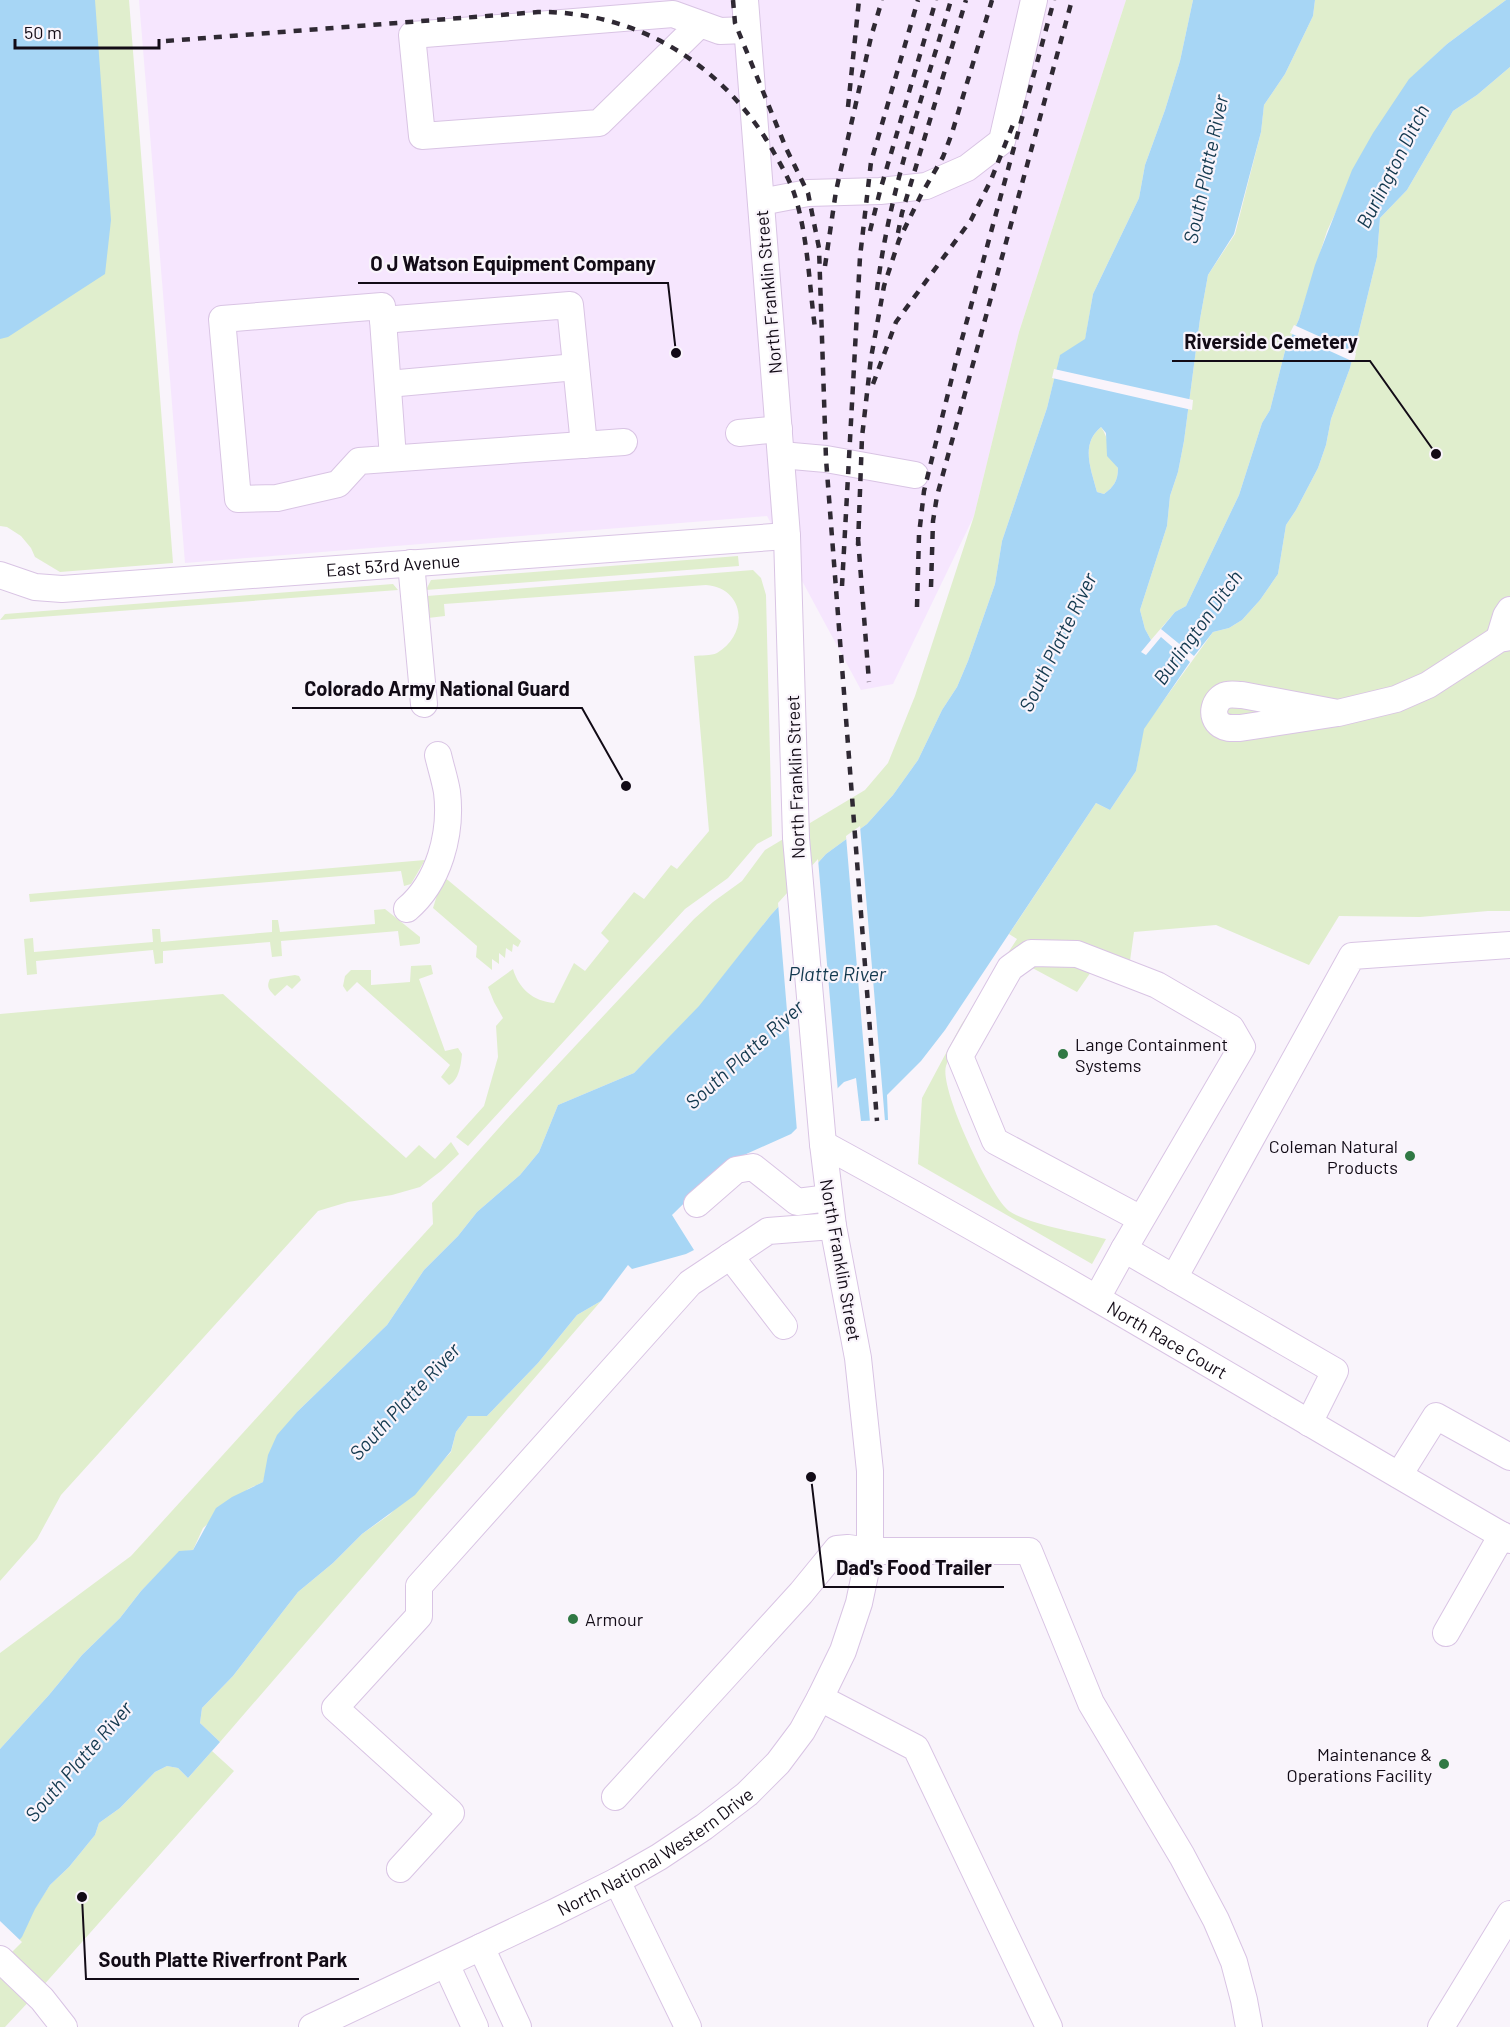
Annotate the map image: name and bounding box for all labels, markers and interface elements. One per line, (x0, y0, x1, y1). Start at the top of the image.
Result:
scale bar (15, 12, 159, 50)
text: 50 m (24, 21, 62, 43)
water label: South Platte River (1178, 92, 1233, 246)
water label: Burlington Ditch (1351, 100, 1433, 232)
street label: North Franklin Street (750, 209, 786, 375)
callout: O J Watson Equipment Company (358, 245, 668, 283)
text: O J Watson Equipment Company (370, 251, 656, 275)
callout: Riverside Cemetery (1172, 323, 1370, 361)
text: Riverside Cemetery (1184, 329, 1358, 353)
street label: East 53rd Avenue (325, 549, 461, 581)
water label: Burlington Ditch (1147, 565, 1247, 689)
water label: South Platte River (1013, 568, 1101, 715)
callout: Colorado Army National Guard (292, 670, 582, 708)
text: Colorado Army National Guard (304, 676, 570, 700)
street label: North Franklin Street (781, 695, 809, 859)
water label: Platte River (788, 961, 887, 985)
water label: South Platte River (680, 994, 809, 1114)
place label: Lange Containment Systems (1075, 1033, 1228, 1076)
marker: Lange Containment Systems (1056, 1047, 1070, 1061)
place label: Coleman Natural Products (1269, 1135, 1398, 1178)
marker: Coleman Natural Products (1403, 1149, 1417, 1163)
street label: North Franklin Street (816, 1177, 866, 1343)
street label: North Race Court (1103, 1296, 1231, 1383)
water label: South Platte River (344, 1337, 465, 1465)
callout: Dad's Food Trailer (824, 1549, 1004, 1587)
text: Dad's Food Trailer (836, 1555, 992, 1579)
place label: Armour (585, 1608, 644, 1630)
marker: Armour (566, 1612, 580, 1626)
water label: South Platte River (19, 1695, 137, 1826)
place label: Maintenance & Operations Facility (1286, 1743, 1432, 1786)
marker: Maintenance & Operations Facility (1437, 1757, 1451, 1771)
street label: North National Western Drive (554, 1783, 757, 1920)
callout: South Platte Riverfront Park (86, 1941, 359, 1979)
text: South Platte Riverfront Park (99, 1947, 348, 1971)

